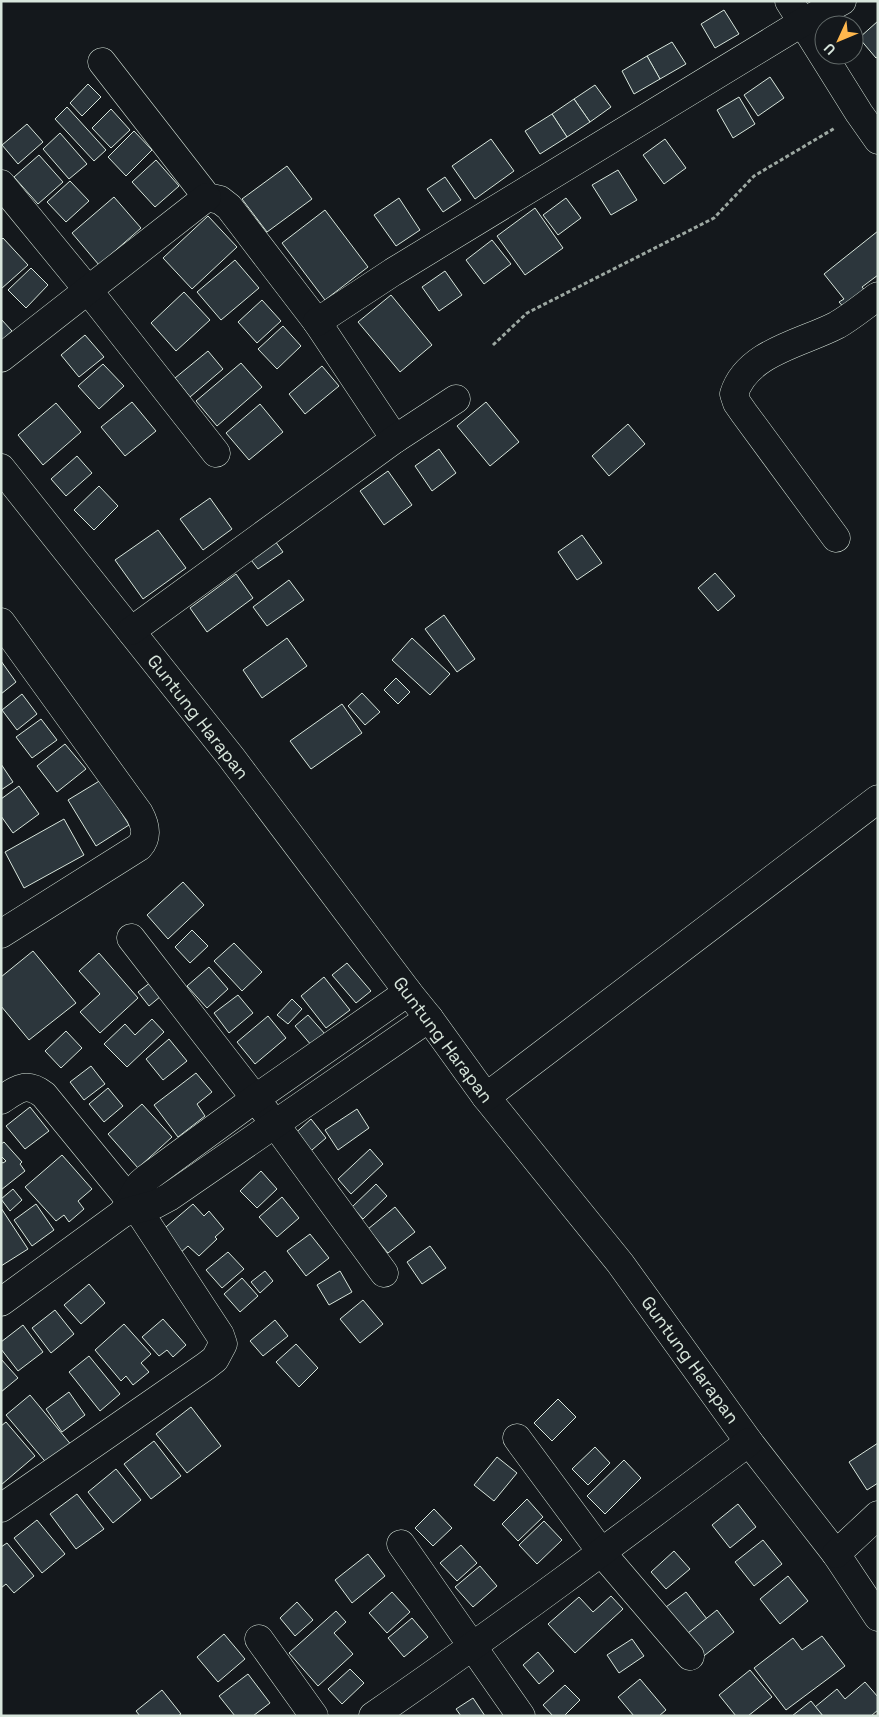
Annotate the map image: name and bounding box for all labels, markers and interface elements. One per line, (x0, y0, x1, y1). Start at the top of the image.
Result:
north arrow (814, 15, 864, 65)
text: U (820, 39, 839, 59)
street label: Guntung Harapan (142, 650, 254, 784)
street label: Guntung Harapan (388, 972, 498, 1107)
street label: Guntung Harapan (636, 1291, 744, 1428)

